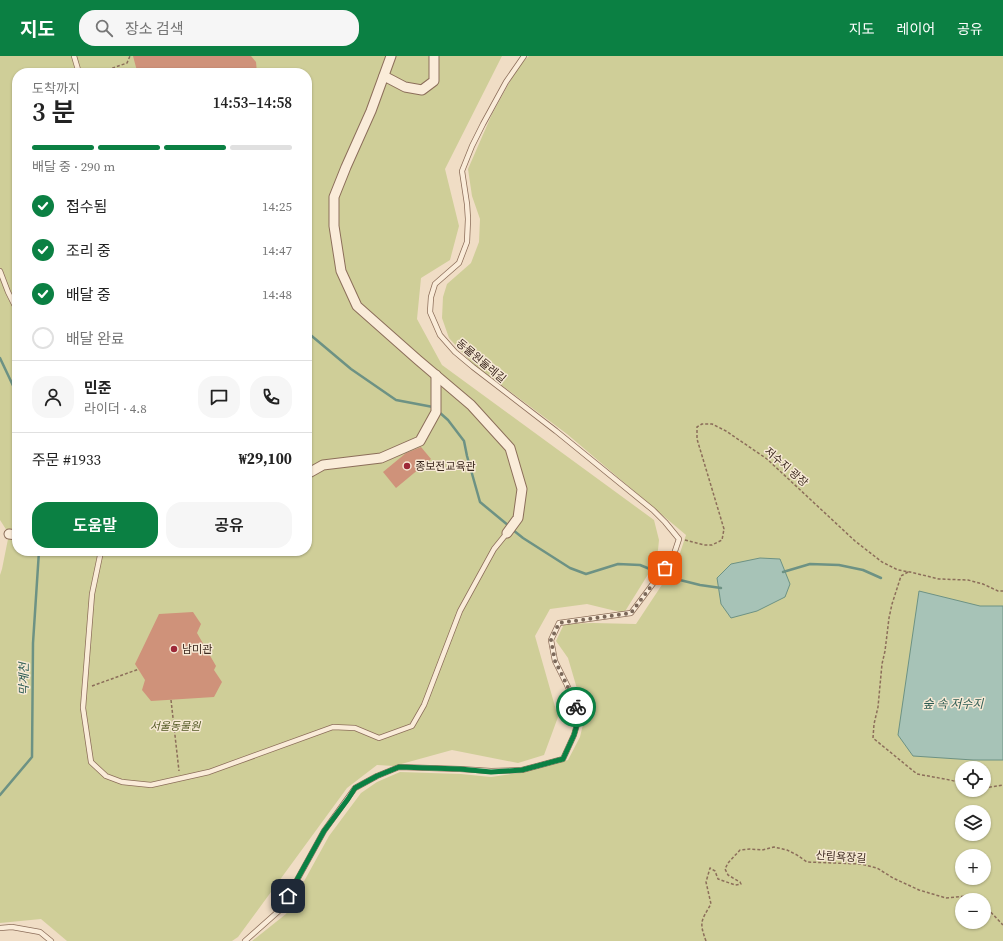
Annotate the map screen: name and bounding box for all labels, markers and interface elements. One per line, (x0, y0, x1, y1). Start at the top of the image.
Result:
search box (79, 10, 359, 46)
text: 지도 (20, 16, 55, 42)
icon: search (93, 17, 115, 39)
text: 장소 검색 (125, 18, 184, 39)
text: 지도 (849, 19, 875, 39)
text: 레이어 (897, 19, 935, 39)
text: 공유 (957, 19, 983, 39)
text: 도착까지 (32, 80, 80, 97)
text: 14:53–14:58 (213, 92, 292, 113)
text: 3 분 (32, 94, 75, 130)
text: 배달 중 · 290 m (32, 158, 115, 175)
icon: check (32, 195, 54, 217)
text: 접수됨 (66, 196, 107, 217)
text: 14:25 (262, 198, 292, 215)
icon: check (32, 239, 54, 261)
text: 조리 중 (66, 240, 111, 261)
text: 14:47 (262, 242, 292, 259)
icon: check (32, 283, 54, 305)
text: 배달 중 (66, 284, 111, 305)
text: 14:48 (262, 286, 292, 303)
text: 배달 완료 (66, 328, 125, 349)
street label: 동물원둘레길 (453, 336, 509, 386)
button: person (32, 376, 74, 418)
button: chat (198, 376, 240, 418)
button: phone (250, 376, 292, 418)
text: 민준 (84, 377, 112, 398)
text: 라이더 · 4.8 (84, 400, 147, 417)
street label: 저수지 광장 (761, 444, 811, 490)
text: ₩29,100 (239, 448, 292, 469)
text: 주문 #1933 (32, 449, 101, 470)
place label: 종보전교육관 (415, 459, 476, 474)
marker: 종보전교육관 (402, 461, 412, 471)
button: 도움말 (32, 502, 158, 548)
button: 공유 (166, 502, 292, 548)
pin (648, 551, 682, 585)
icon: bag (654, 557, 676, 579)
place label: 남미관 (182, 642, 212, 657)
marker: 남미관 (169, 644, 179, 654)
water label: 막계천 (16, 660, 32, 696)
courier (556, 687, 596, 727)
icon: bike (565, 696, 587, 718)
water label: 숲 속 저수지 (923, 696, 984, 712)
park label: 서울동물원 (150, 719, 201, 734)
map controls (955, 761, 991, 929)
button: locate (955, 761, 991, 797)
button: layers (955, 805, 991, 841)
street label: 산림욕장길 (815, 848, 867, 866)
button: + (955, 849, 991, 885)
pin (271, 879, 305, 913)
icon: home (277, 885, 299, 907)
button: − (955, 893, 991, 929)

